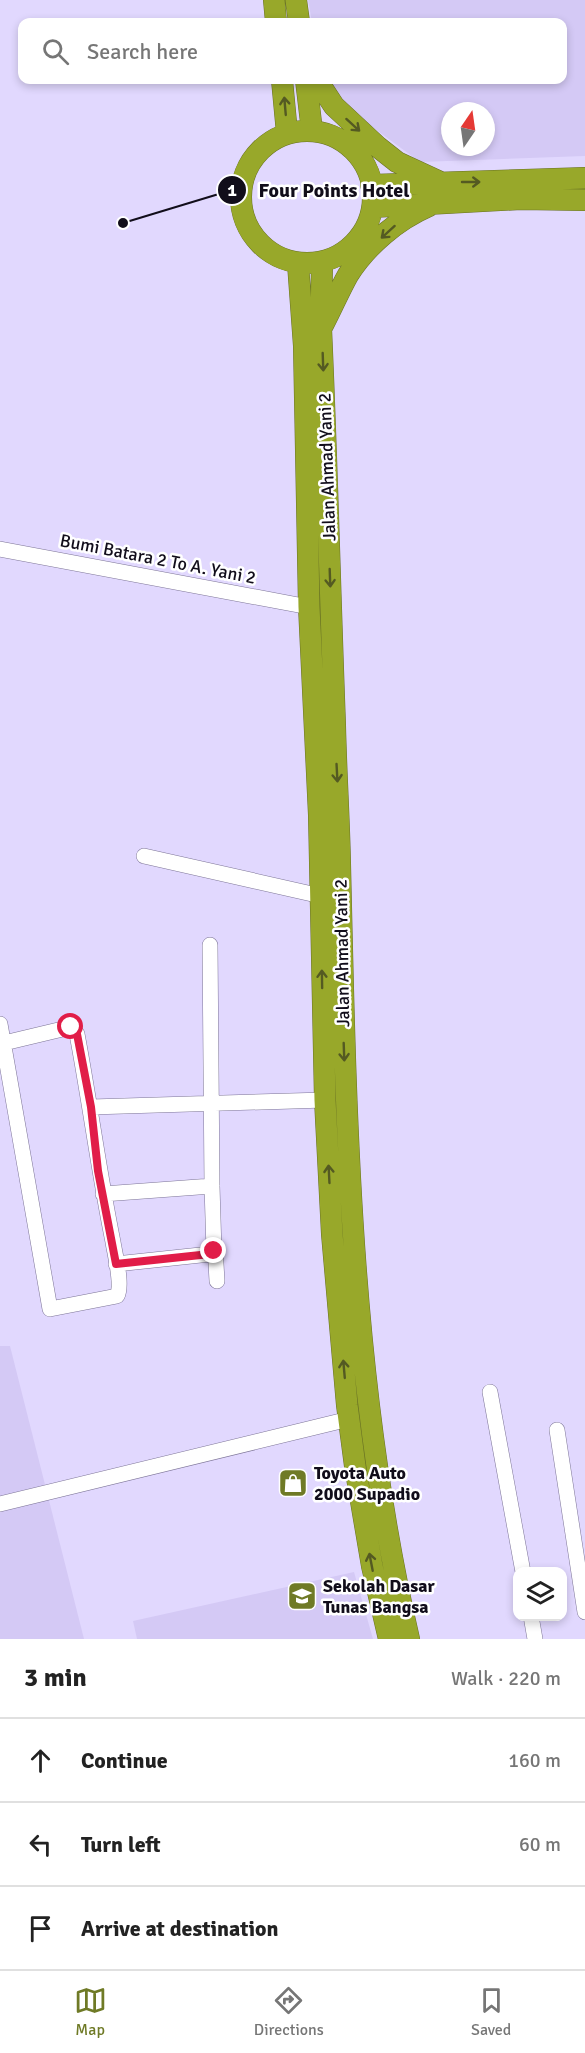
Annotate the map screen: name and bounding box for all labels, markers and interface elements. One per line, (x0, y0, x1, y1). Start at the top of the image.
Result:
search box (18, 18, 567, 84)
icon: search (39, 35, 72, 68)
text: Search here (87, 38, 198, 65)
one-way arrow (279, 97, 290, 117)
north arrow (441, 102, 495, 156)
one-way arrow (345, 118, 360, 132)
callout: Four Points Hotel (217, 171, 422, 209)
one-way arrow (461, 176, 481, 187)
text: Four Points Hotel (259, 178, 409, 203)
text: 1 (227, 179, 237, 201)
one-way arrow (381, 225, 396, 239)
one-way arrow (317, 352, 328, 372)
street label: Jalan Ahmad Yani 2 (313, 392, 341, 542)
street label: Bumi Batara 2 To A. Yani 2 (58, 529, 258, 589)
one-way arrow (325, 568, 336, 588)
one-way arrow (332, 763, 343, 783)
street label: Jalan Ahmad Yani 2 (330, 879, 354, 1027)
one-way arrow (316, 970, 327, 990)
route start (57, 1013, 83, 1039)
one-way arrow (338, 1041, 350, 1061)
one-way arrow (323, 1165, 334, 1185)
route end (200, 1237, 226, 1263)
one-way arrow (338, 1359, 349, 1379)
place label: Toyota Auto 2000 Supadio (314, 1462, 420, 1505)
shop icon: Toyota Auto 2000 Supadio (277, 1467, 309, 1499)
one-way arrow (365, 1552, 376, 1572)
map controls (513, 1567, 567, 1621)
button: layers (513, 1567, 567, 1621)
place label: Sekolah Dasar Tunas Bangsa (323, 1575, 435, 1618)
school or university icon: Sekolah Dasar Tunas Bangsa (286, 1580, 318, 1612)
text: 3 min (24, 1662, 87, 1694)
text: Walk · 220 m (451, 1666, 561, 1691)
icon: ahead (24, 1744, 57, 1777)
text: Continue (81, 1747, 168, 1774)
text: 160 m (508, 1748, 561, 1773)
icon: left (24, 1828, 57, 1861)
text: Turn left (81, 1831, 161, 1858)
text: 60 m (519, 1832, 561, 1857)
icon: arrive (24, 1912, 57, 1945)
text: Arrive at destination (81, 1915, 278, 1942)
tab: Map (74, 1984, 107, 2040)
tab: Directions (254, 1984, 324, 2040)
tab: Saved (471, 1984, 511, 2040)

